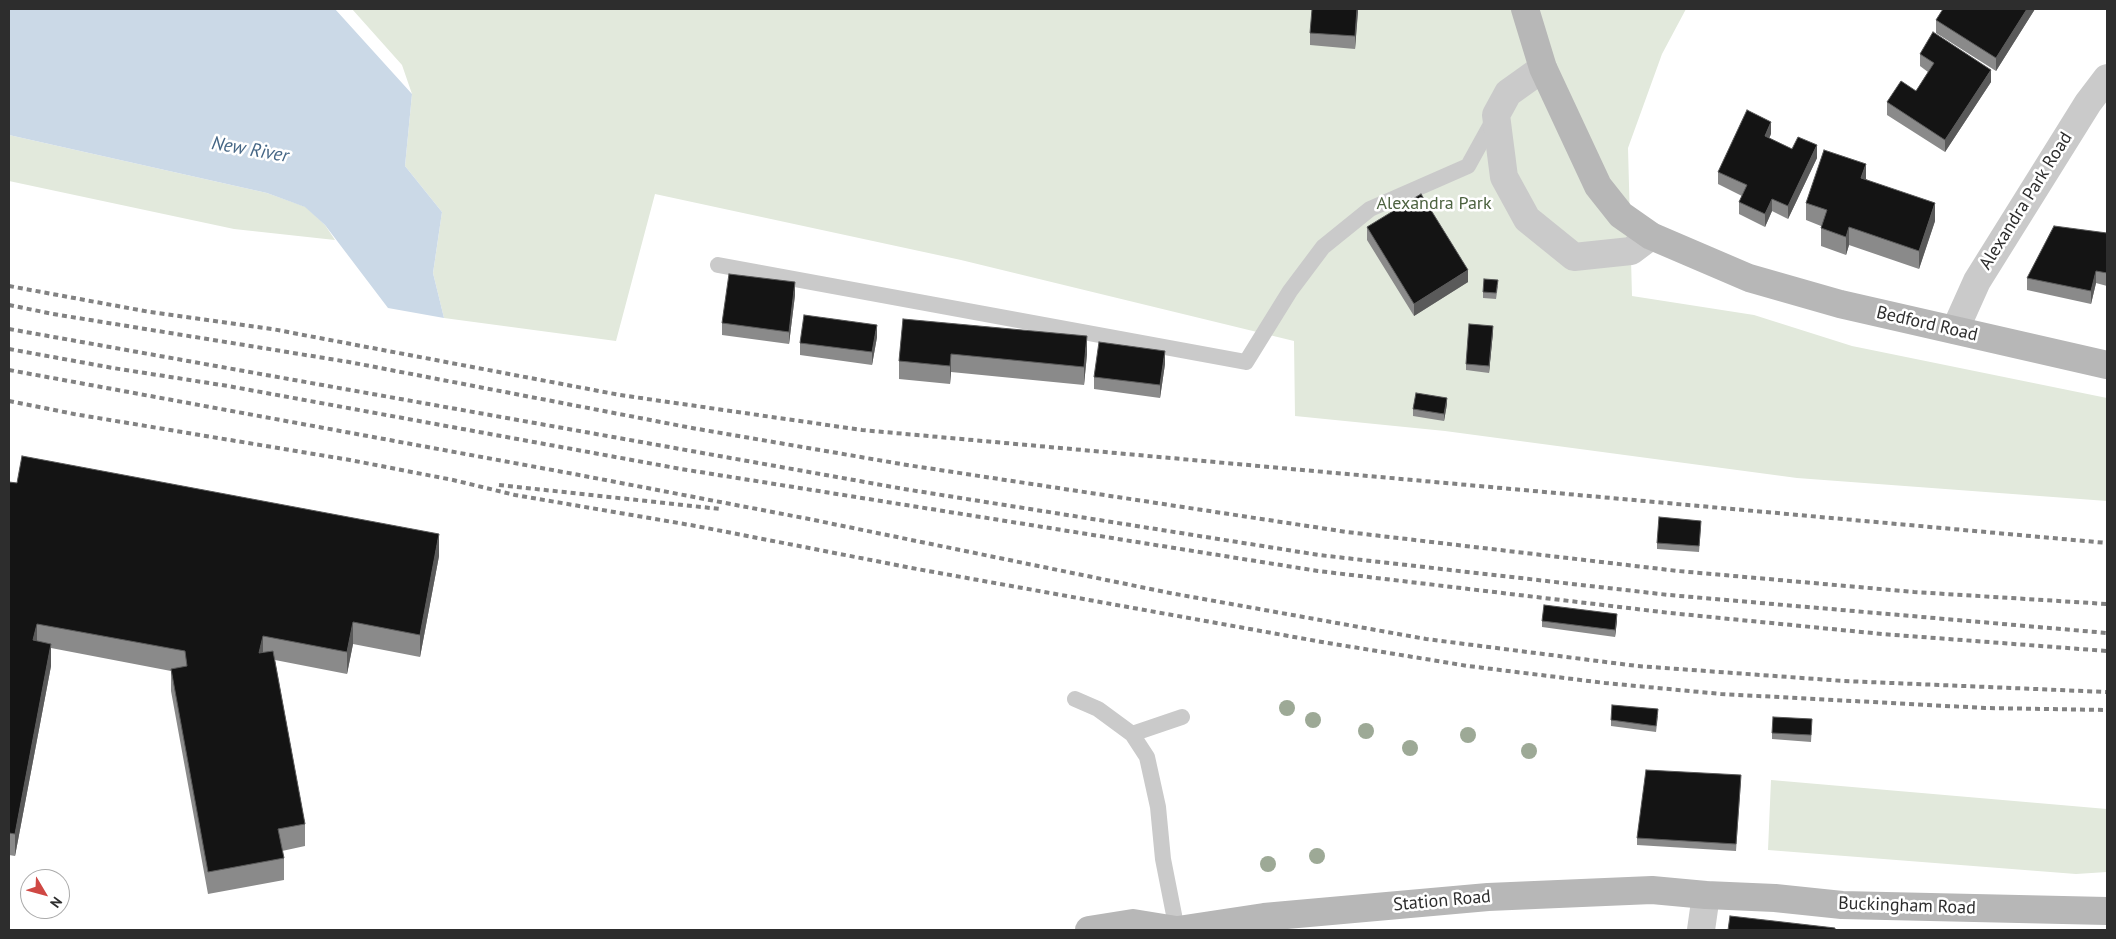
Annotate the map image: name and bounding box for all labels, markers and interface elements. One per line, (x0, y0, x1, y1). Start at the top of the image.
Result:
street label: Alexandra Park Road (1975, 128, 2077, 274)
water label: New River (210, 132, 290, 168)
park label: Alexandra Park (1376, 193, 1492, 215)
street label: Bedford Road (1874, 302, 1980, 346)
north arrow (20, 869, 70, 919)
street label: Station Road (1392, 886, 1492, 916)
text: N (46, 893, 66, 912)
street label: Buckingham Road (1838, 893, 1976, 919)

